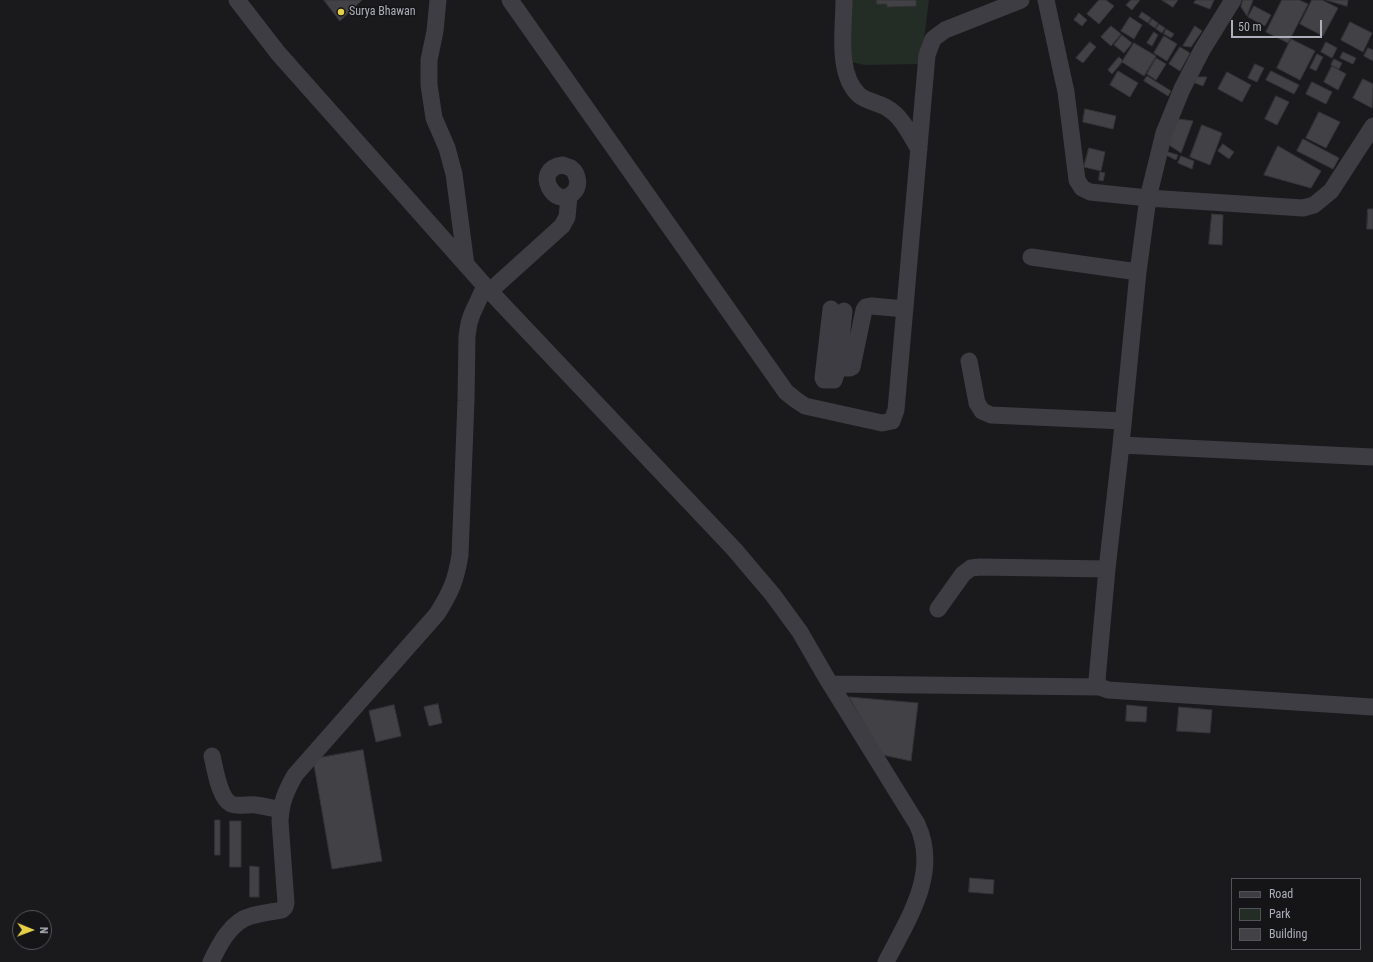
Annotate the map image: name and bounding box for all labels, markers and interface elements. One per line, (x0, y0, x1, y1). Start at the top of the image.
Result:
place label: Surya Bhawan (349, 5, 416, 19)
marker: Surya Bhawan (336, 7, 346, 17)
scale bar (1233, 12, 1324, 38)
text: 50 m (1238, 20, 1262, 34)
legend (1231, 878, 1361, 950)
text: Road (1269, 887, 1293, 901)
text: Park (1269, 907, 1290, 921)
north arrow (12, 910, 52, 950)
text: N (37, 927, 50, 934)
text: Building (1269, 927, 1307, 941)

